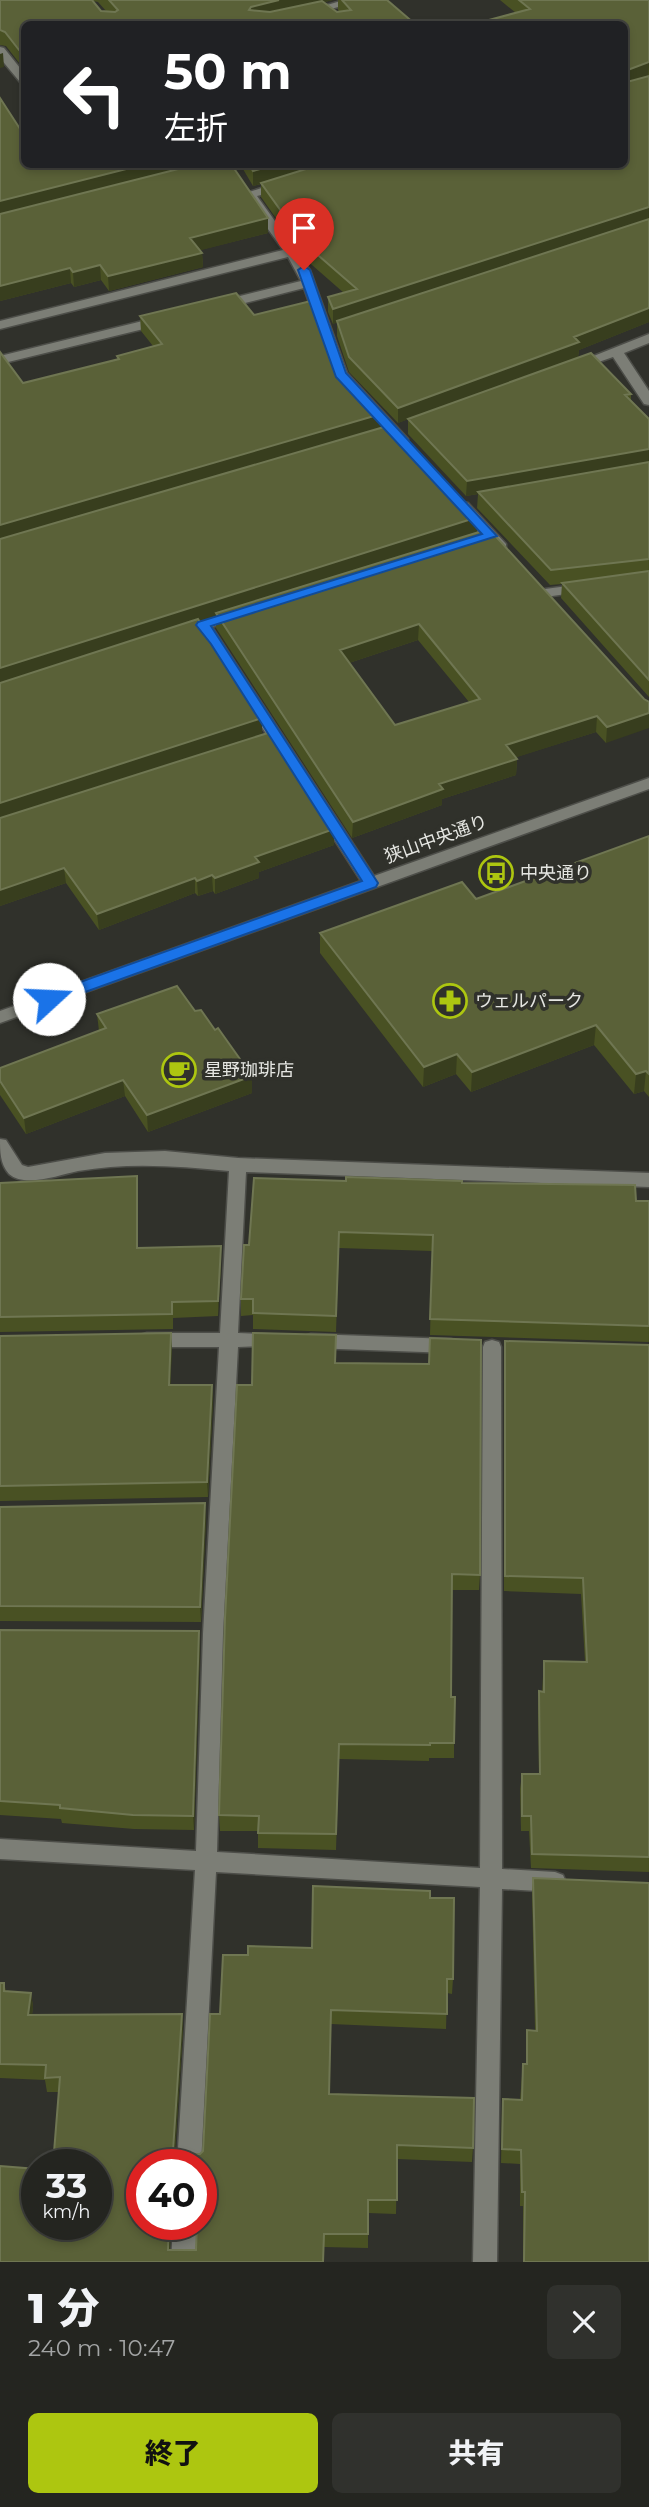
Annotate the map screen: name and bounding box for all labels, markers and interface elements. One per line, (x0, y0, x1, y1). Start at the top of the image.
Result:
text: 50 m (164, 42, 292, 101)
icon: left (49, 49, 140, 140)
text: 左折 (164, 108, 228, 147)
pin (274, 198, 334, 270)
icon: arrive (285, 209, 323, 247)
street label: 狭山中央通り (381, 810, 491, 868)
bus stop icon: 中央通り (477, 854, 515, 892)
place label: 中央通り (520, 862, 592, 884)
position arrow (12, 962, 86, 1036)
pharmacy icon: ウェルパーク (431, 982, 469, 1020)
place label: ウェルパーク (475, 990, 583, 1012)
cafe icon: 星野珈琲店 (160, 1051, 198, 1089)
place label: 星野珈琲店 (204, 1059, 294, 1081)
speed limit sign: 40 (126, 2149, 217, 2240)
text: 33 (46, 2164, 87, 2207)
text: km/h (42, 2201, 91, 2223)
text: 1 分 (28, 2282, 99, 2334)
button: close (547, 2285, 621, 2359)
text: 240 m · 10:47 (28, 2334, 175, 2362)
button: 終了 (28, 2413, 318, 2493)
button: 共有 (332, 2413, 621, 2493)

